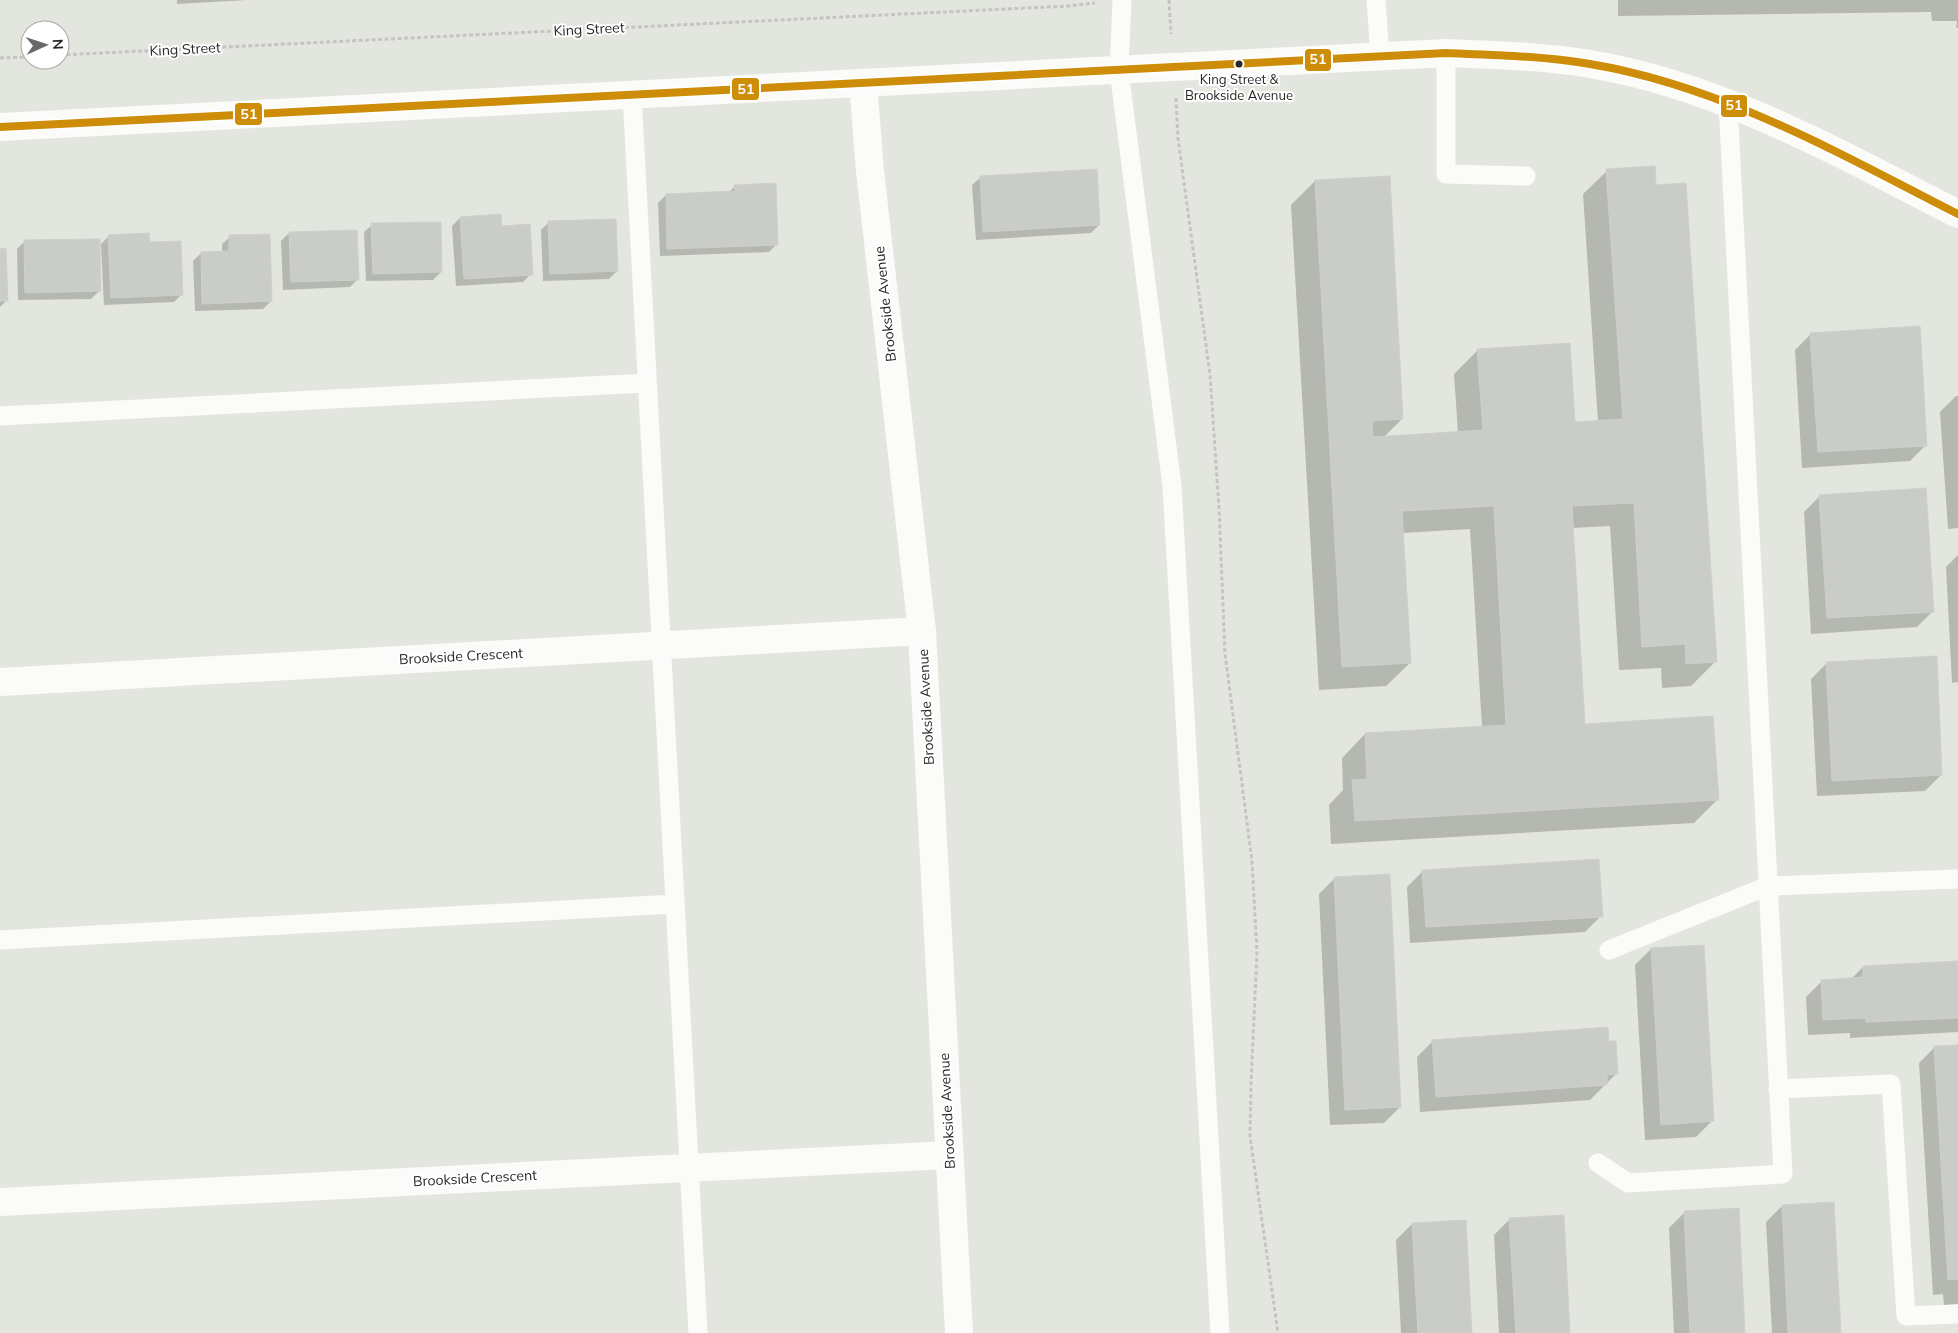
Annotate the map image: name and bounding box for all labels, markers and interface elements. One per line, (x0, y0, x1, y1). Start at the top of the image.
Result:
street label: King Street (553, 18, 625, 40)
north arrow (20, 20, 70, 70)
street label: King Street (149, 38, 221, 60)
text: N (49, 39, 67, 50)
line badge: 51 (1304, 48, 1332, 72)
text: 51 (1310, 50, 1326, 68)
marker: King Street & Brookside Avenue (1234, 59, 1244, 69)
place label: King Street & Brookside Avenue (1185, 71, 1293, 103)
line badge: 51 (731, 77, 760, 101)
text: 51 (738, 80, 754, 98)
line badge: 51 (1720, 94, 1748, 118)
text: 51 (1726, 96, 1742, 114)
line badge: 51 (234, 102, 263, 126)
text: 51 (241, 105, 257, 123)
street label: Brookside Avenue (870, 245, 900, 363)
street label: Brookside Crescent (399, 644, 524, 668)
street label: Brookside Avenue (914, 648, 938, 766)
street label: Brookside Avenue (935, 1052, 959, 1170)
street label: Brookside Crescent (413, 1166, 538, 1190)

